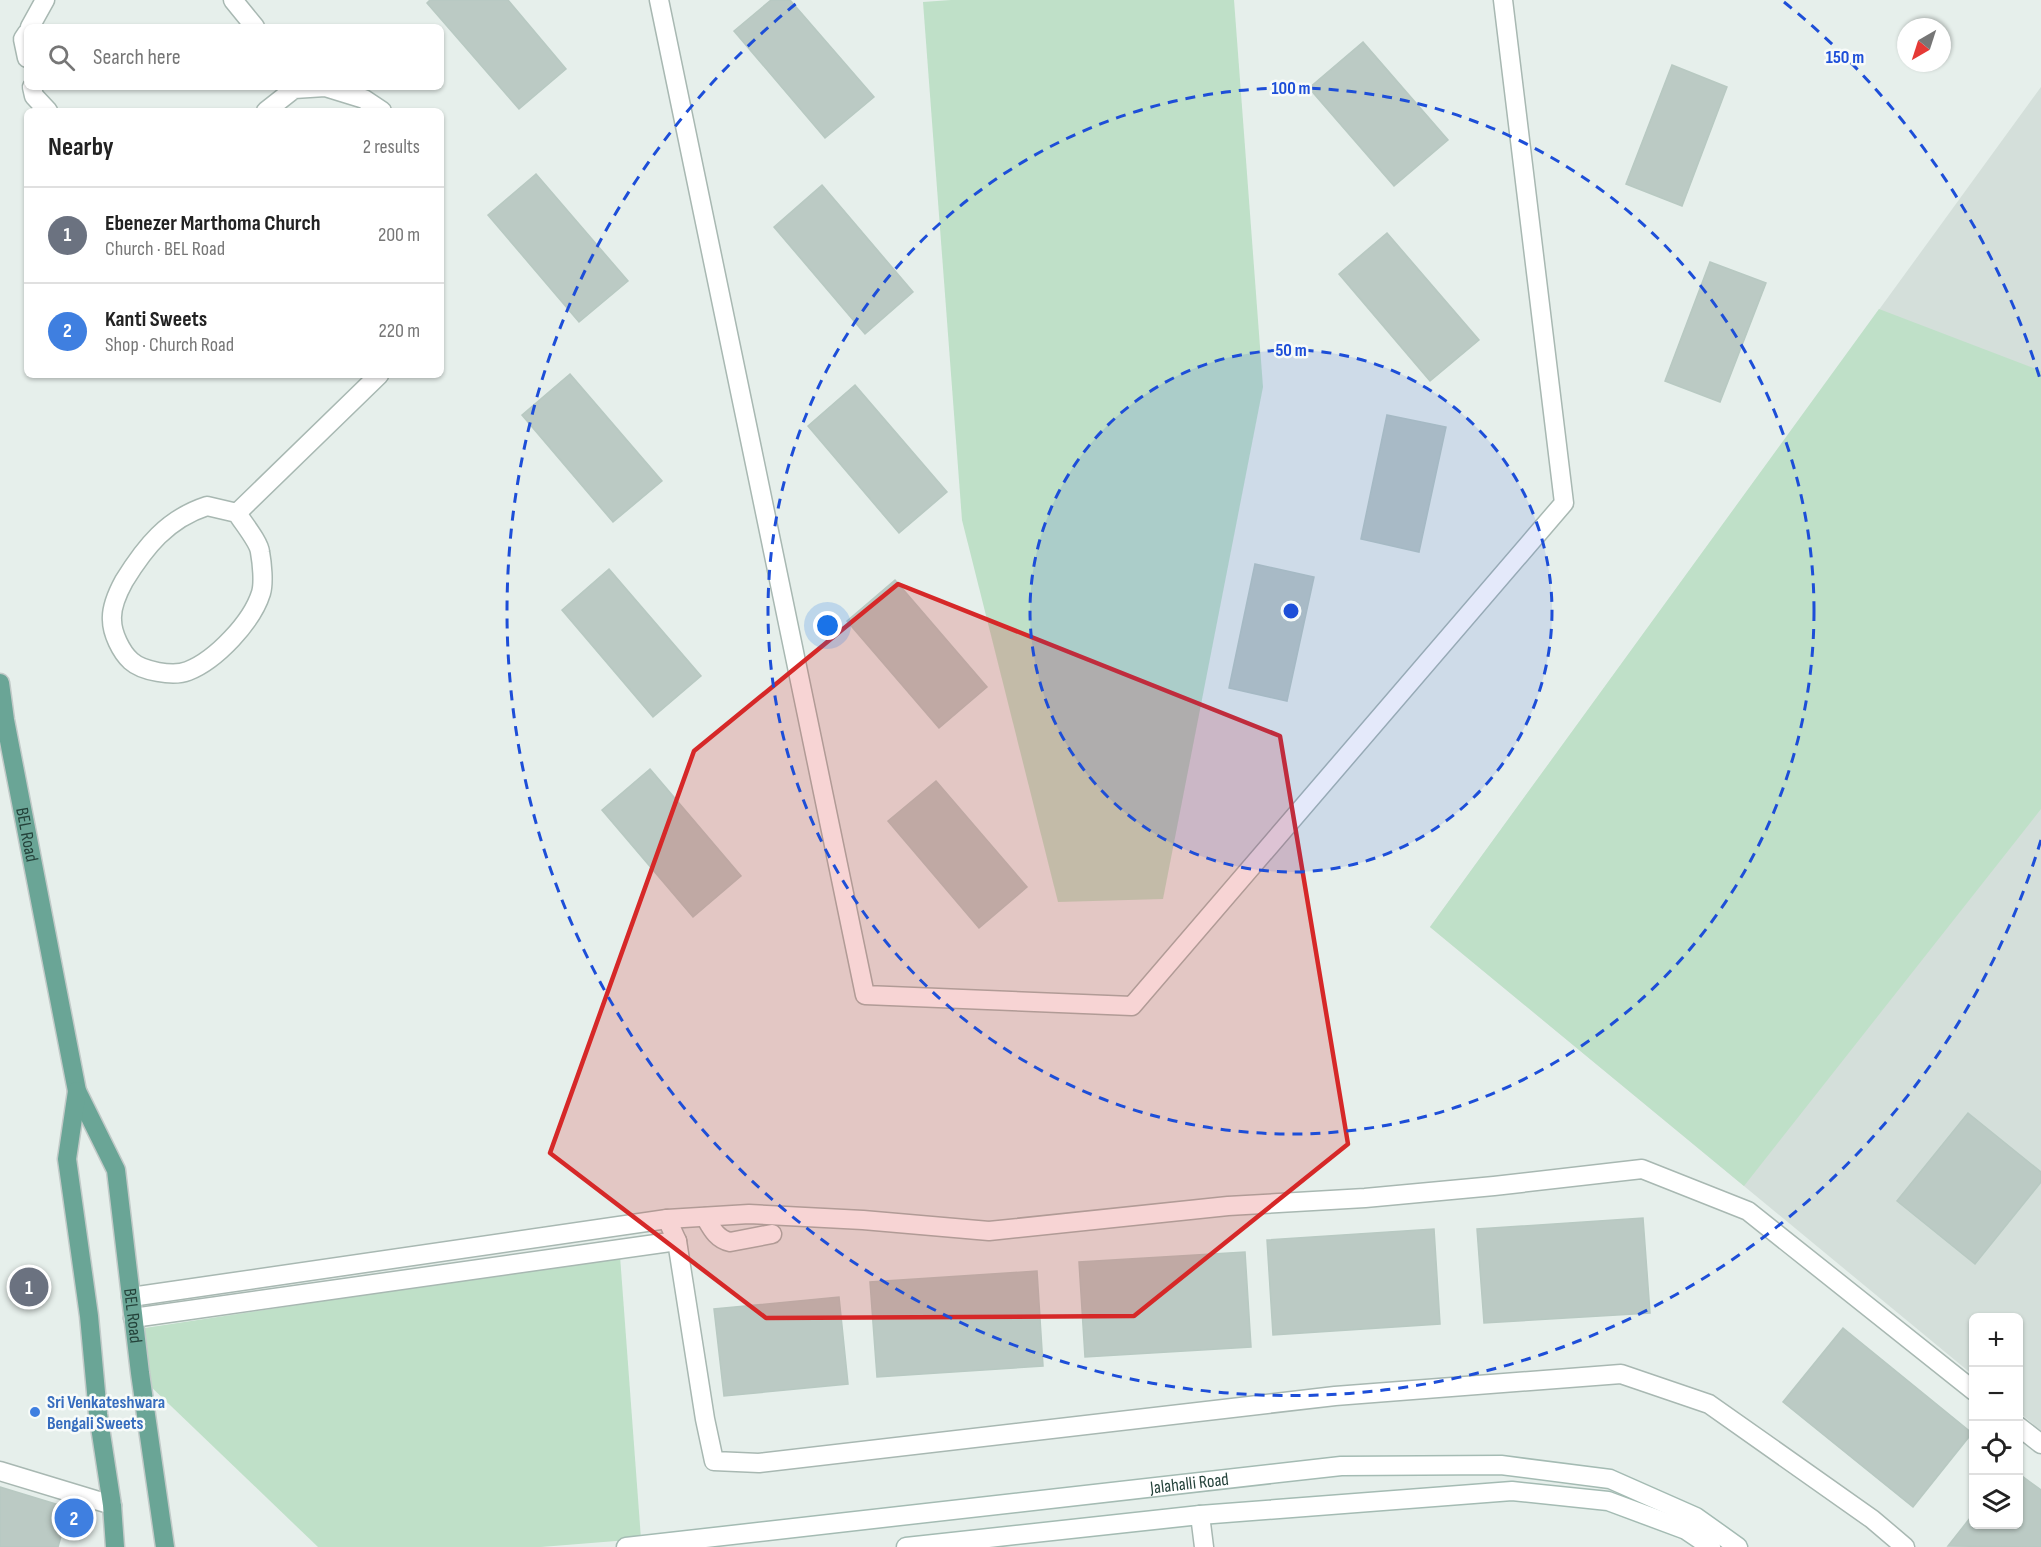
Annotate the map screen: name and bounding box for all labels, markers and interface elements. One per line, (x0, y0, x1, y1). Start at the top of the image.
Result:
north arrow (1897, 18, 1951, 72)
search box (24, 24, 444, 90)
icon: search (45, 41, 78, 74)
text: Search here (93, 44, 180, 71)
text: 150 m (1826, 47, 1864, 68)
text: 100 m (1272, 78, 1311, 99)
text: Nearby (48, 132, 114, 163)
text: 2 results (363, 135, 420, 159)
text: Ebenezer Marthoma Church (105, 210, 320, 237)
text: 1 (64, 223, 71, 247)
text: 200 m (378, 223, 420, 247)
text: Church · BEL Road (105, 237, 225, 261)
text: Kanti Sweets (105, 306, 207, 333)
text: 2 (63, 319, 72, 343)
text: 220 m (379, 319, 420, 343)
text: Shop · Church Road (105, 333, 234, 357)
text: 50 m (1275, 340, 1307, 361)
centre of rings (1281, 601, 1301, 621)
your location (813, 611, 842, 640)
street label: BEL Road (11, 806, 42, 864)
pin: 1 (9, 1264, 48, 1310)
street label: BEL Road (119, 1287, 146, 1344)
map controls (1969, 1313, 2023, 1529)
button: + (1969, 1313, 2023, 1367)
button: − (1969, 1367, 2023, 1421)
place label: Sri Venkateshwara Bengali Sweets (47, 1392, 165, 1434)
marker: Sri Venkateshwara Bengali Sweets (28, 1405, 42, 1419)
button: locate (1969, 1421, 2023, 1475)
street label: Jalahalli Road (1148, 1469, 1230, 1499)
button: layers (1969, 1475, 2023, 1529)
pin: 2 (54, 1496, 94, 1540)

